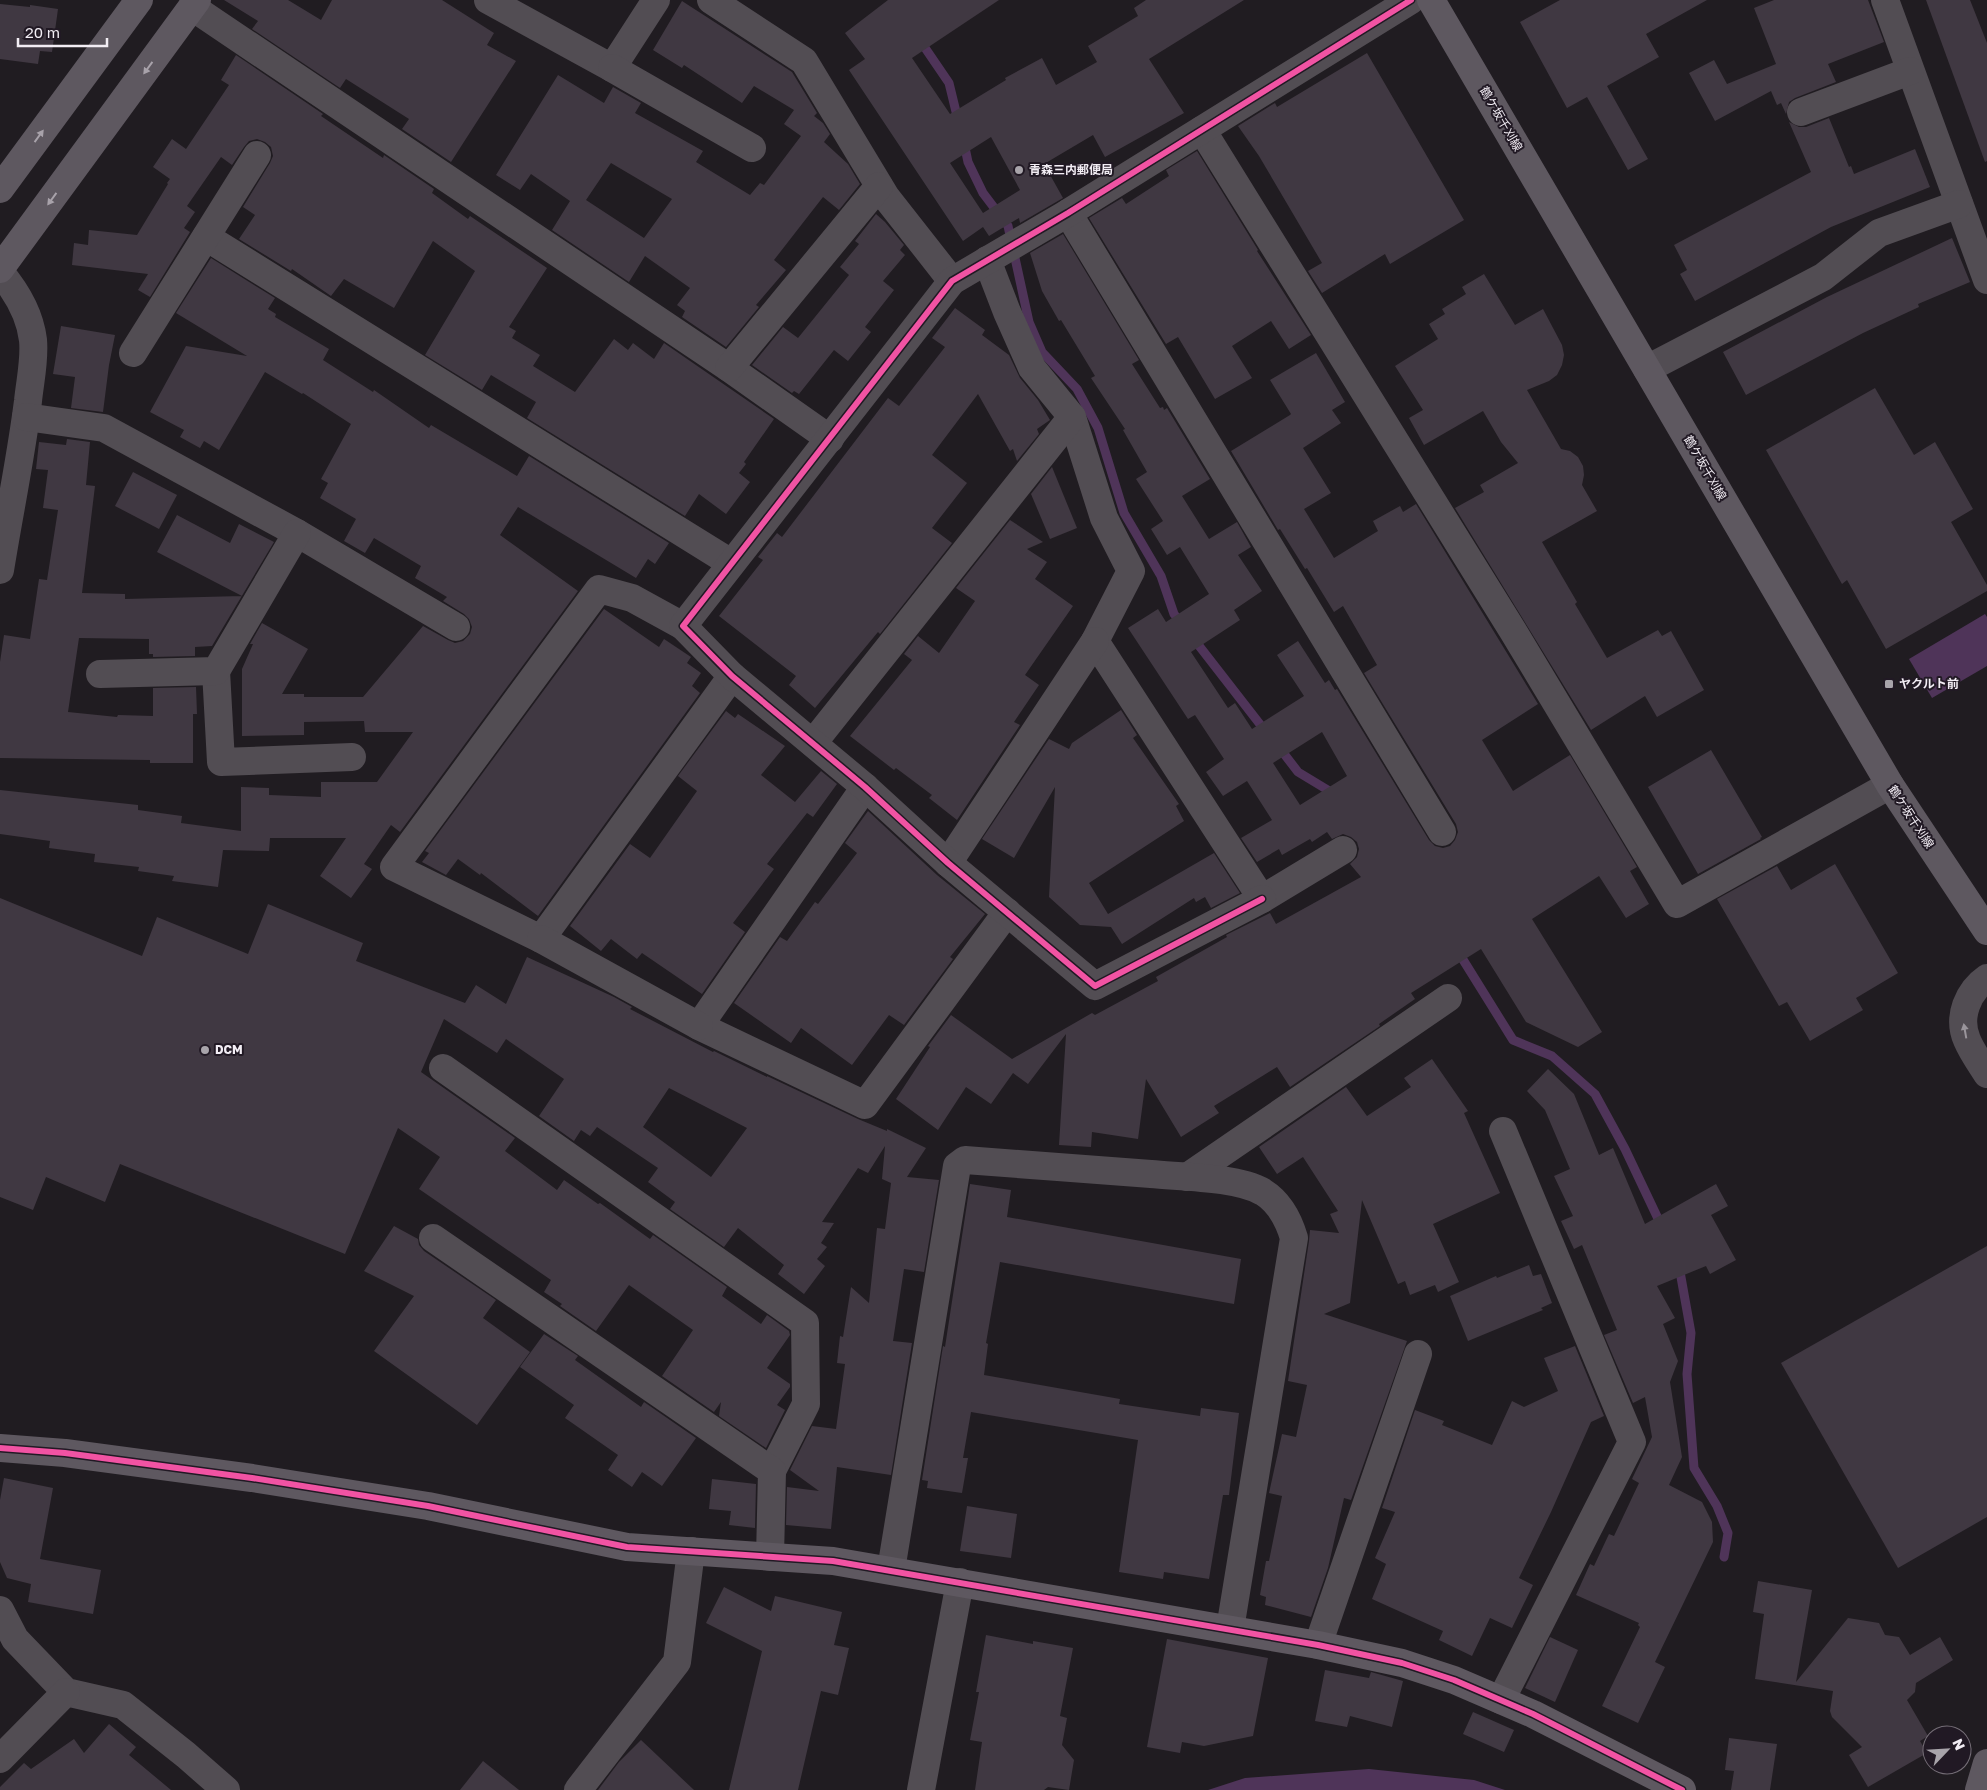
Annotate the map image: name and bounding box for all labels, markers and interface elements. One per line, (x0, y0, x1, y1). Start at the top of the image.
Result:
scale bar (18, 15, 106, 47)
text: 20 m (25, 23, 60, 41)
one-way arrow (143, 61, 153, 74)
street label: 鶴ケ坂千刈線 (1477, 84, 1526, 154)
one-way arrow (34, 129, 44, 143)
place label: 青森三内郵便局 (1029, 162, 1113, 177)
marker: 青森三内郵便局 (1013, 164, 1025, 176)
one-way arrow (47, 192, 57, 205)
street label: 鶴ケ坂千刈線 (1681, 433, 1730, 503)
place label: ヤクルト前 (1899, 676, 1959, 691)
marker: ヤクルト前 (1883, 678, 1895, 690)
street label: 鶴ケ坂千刈線 (1886, 782, 1937, 851)
one-way arrow (1961, 1023, 1969, 1039)
place label: DCM (215, 1042, 243, 1057)
marker: DCM (199, 1044, 211, 1056)
north arrow (1922, 1725, 1972, 1775)
text: N (1949, 1736, 1969, 1753)

